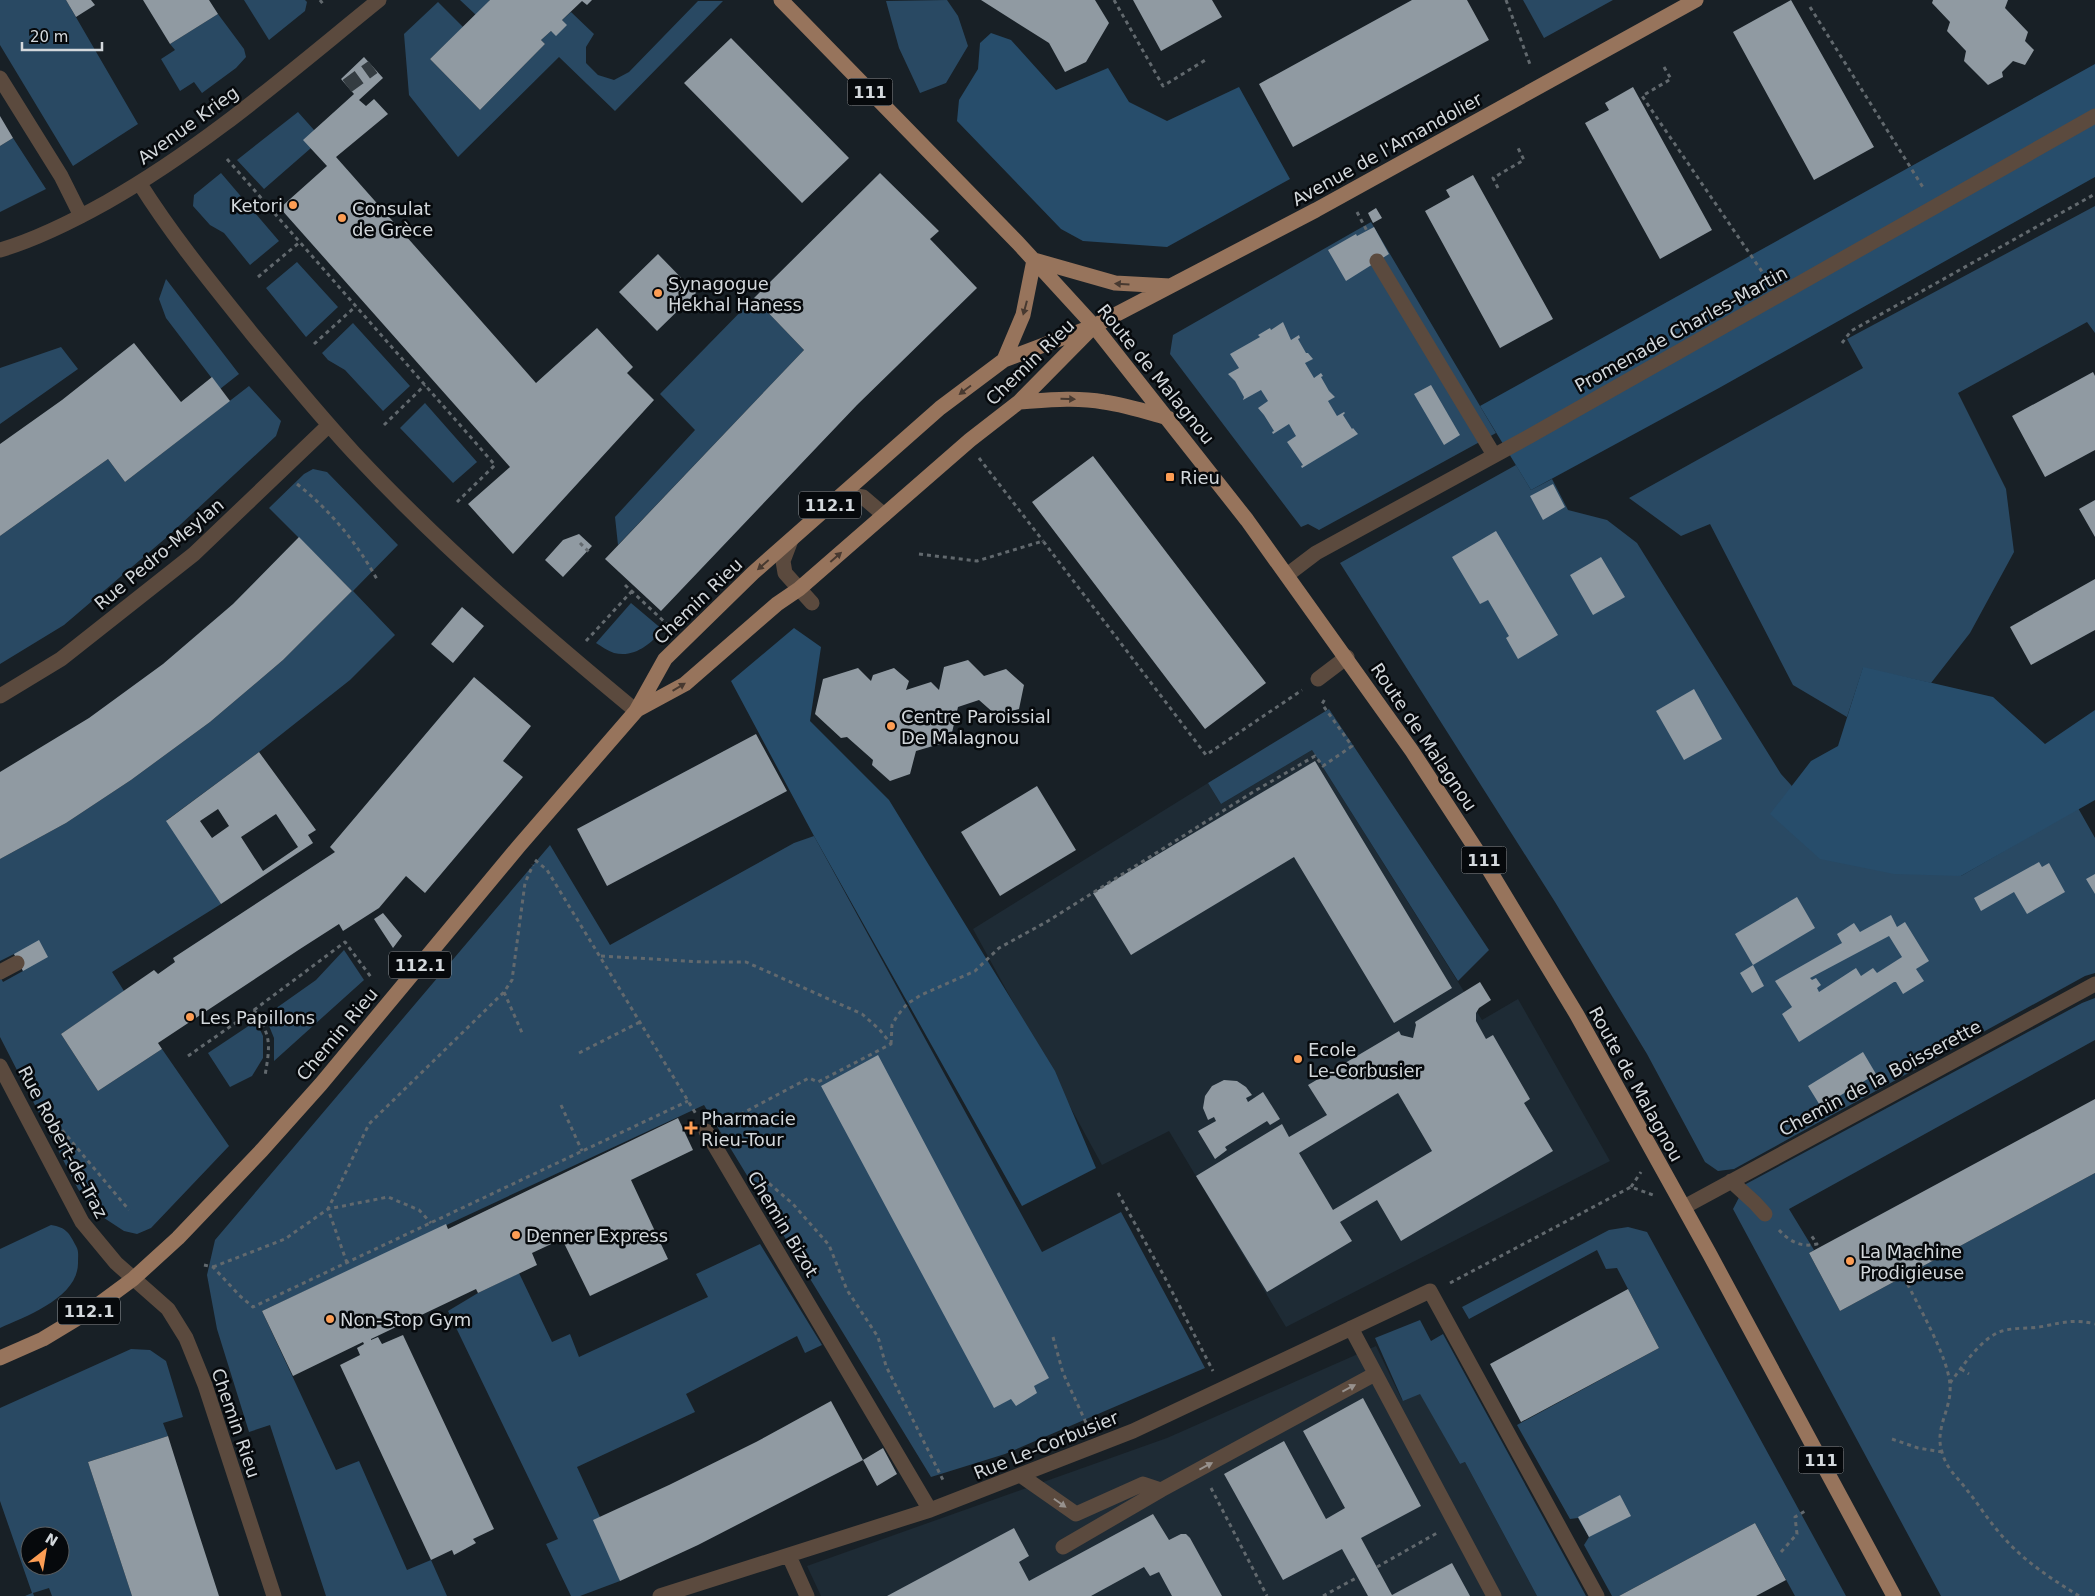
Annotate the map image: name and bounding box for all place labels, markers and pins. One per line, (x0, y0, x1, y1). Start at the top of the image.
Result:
place label: Ketori (231, 195, 283, 216)
place label: Consulat de Grèce (352, 198, 433, 240)
marker: Ketori (287, 199, 299, 211)
marker: Consulat de Grèce (336, 212, 348, 224)
place label: Synagogue Hekhal Haness (668, 273, 802, 315)
marker: Synagogue Hekhal Haness (652, 287, 664, 299)
place label: Rieu (1180, 467, 1220, 488)
marker: Rieu (1164, 471, 1176, 483)
place label: Centre Paroissial De Malagnou (901, 706, 1051, 748)
marker: Centre Paroissial De Malagnou (885, 720, 897, 732)
place label: Les Papillons (200, 1007, 315, 1028)
marker: Les Papillons (184, 1011, 196, 1023)
place label: Ecole Le-Corbusier (1308, 1039, 1423, 1081)
marker: Ecole Le-Corbusier (1292, 1053, 1304, 1065)
place label: Pharmacie Rieu-Tour (701, 1108, 796, 1150)
marker: Pharmacie Rieu-Tour (685, 1122, 697, 1134)
place label: Denner Express (526, 1225, 668, 1246)
marker: Denner Express (510, 1229, 522, 1241)
place label: La Machine Prodigieuse (1860, 1241, 1964, 1283)
marker: La Machine Prodigieuse (1844, 1255, 1856, 1267)
place label: Non-Stop Gym (340, 1309, 471, 1330)
marker: Non-Stop Gym (324, 1313, 336, 1325)

